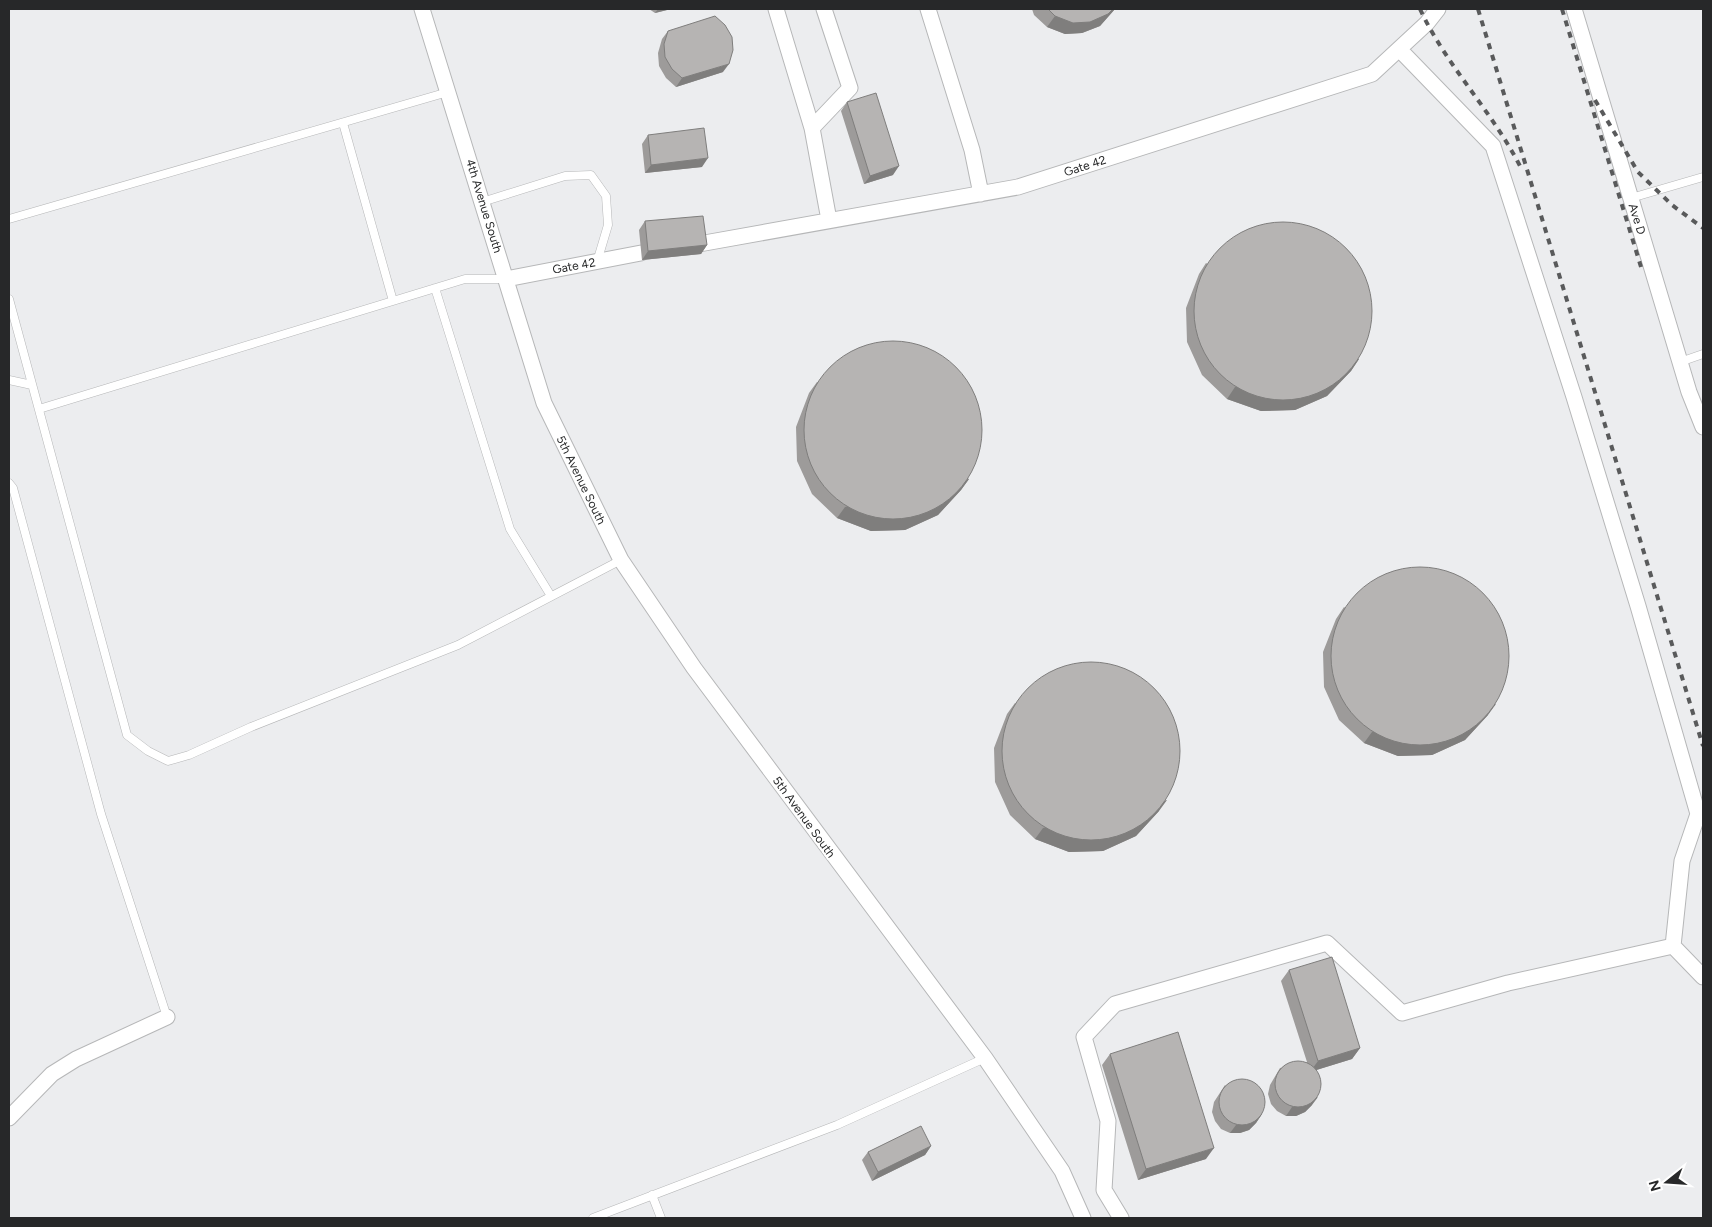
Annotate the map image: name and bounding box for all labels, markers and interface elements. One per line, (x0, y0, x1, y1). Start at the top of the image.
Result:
street label: Gate 42 (1062, 153, 1108, 179)
street label: 4th Avenue South (463, 157, 505, 255)
street label: Ave D (1626, 202, 1648, 236)
street label: Gate 42 (551, 255, 597, 277)
street label: 5th Avenue South (553, 433, 609, 527)
street label: 5th Avenue South (770, 774, 838, 861)
north arrow (1642, 1157, 1692, 1207)
text: N (1645, 1178, 1665, 1193)

